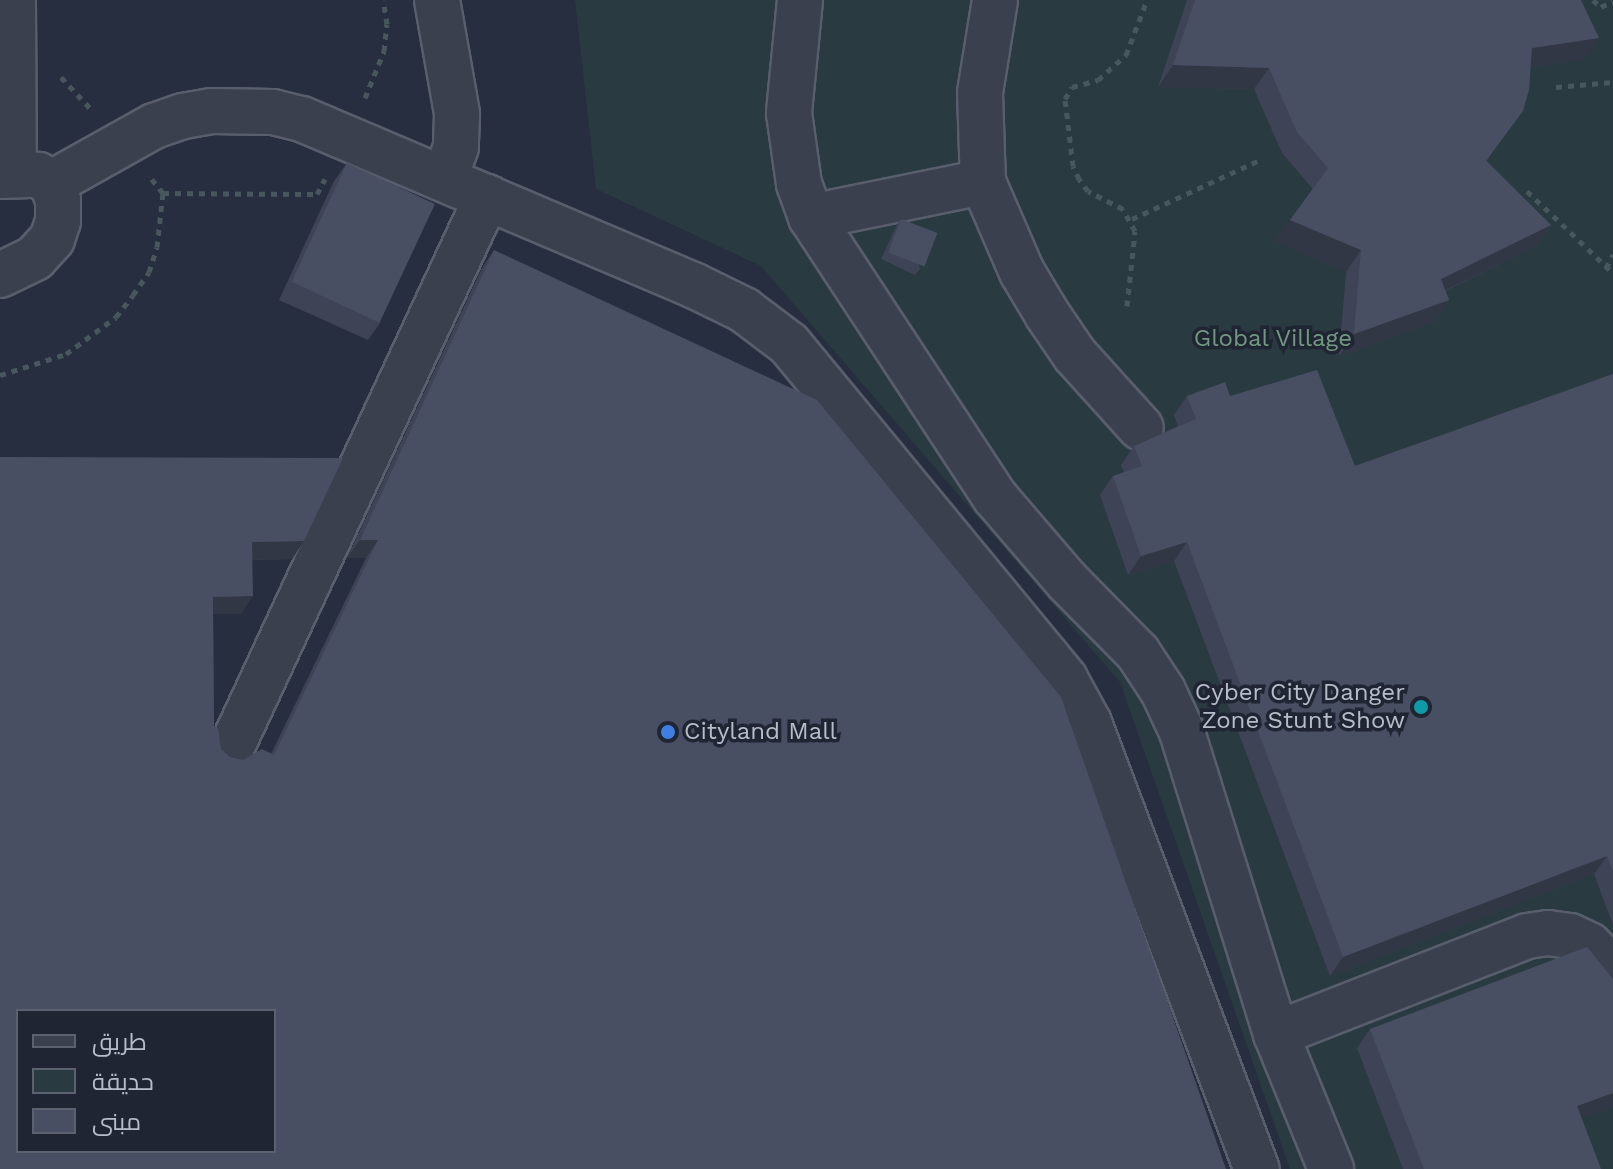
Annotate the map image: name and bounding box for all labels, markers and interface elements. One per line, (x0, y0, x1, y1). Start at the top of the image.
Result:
park label: Global Village (1193, 325, 1353, 353)
place label: Cyber City Danger Zone Stunt Show (1194, 679, 1405, 735)
marker: Cyber City Danger Zone Stunt Show (1412, 698, 1430, 716)
place label: Cityland Mall (684, 718, 837, 746)
marker: Cityland Mall (659, 723, 677, 741)
legend (16, 1009, 276, 1153)
text: طريق (92, 1028, 147, 1056)
text: حديقة (92, 1068, 154, 1096)
text: مبنى (92, 1108, 141, 1136)

